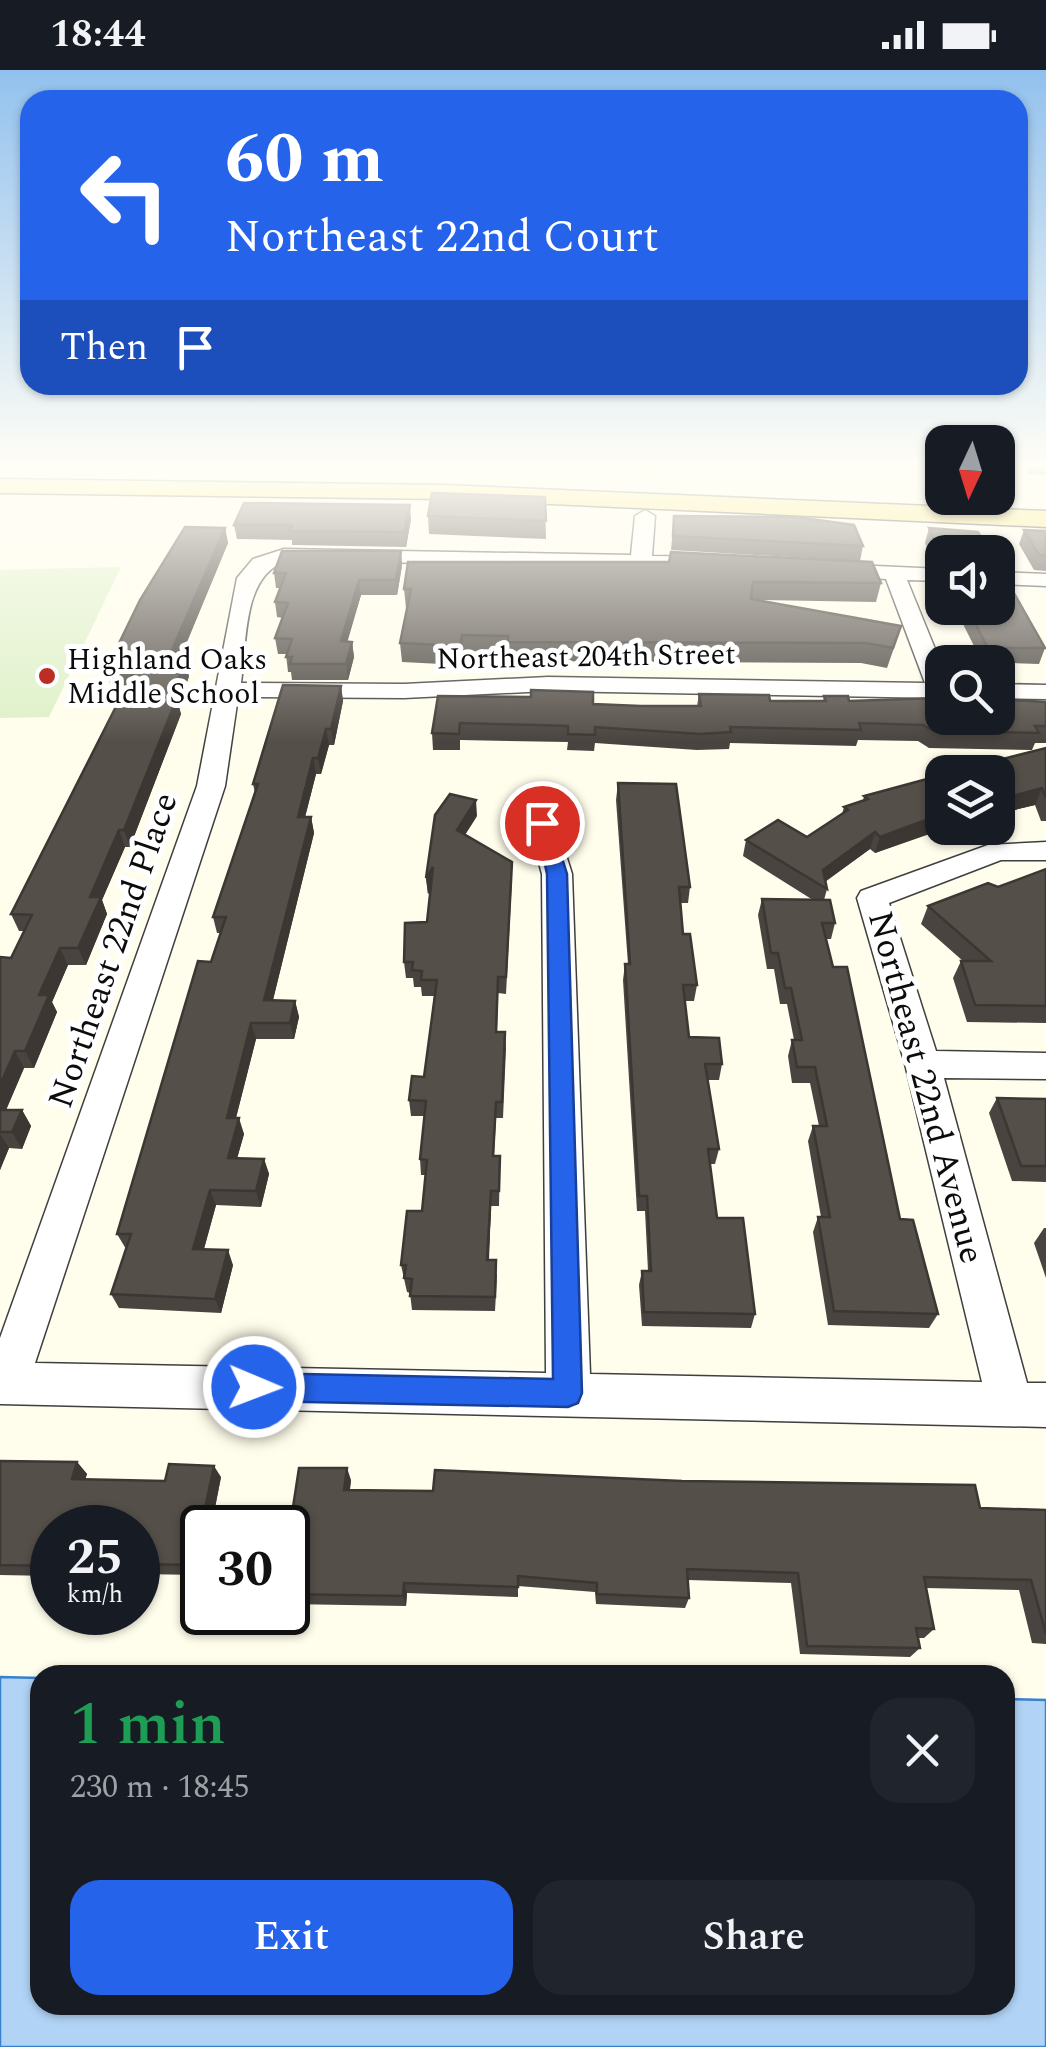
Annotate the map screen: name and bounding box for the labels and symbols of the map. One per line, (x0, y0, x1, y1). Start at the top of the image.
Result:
north arrow (925, 425, 1015, 515)
street label: Northeast 204th Street (436, 631, 736, 683)
place label: Highland Oaks Middle School (67, 637, 267, 717)
marker: Highland Oaks Middle School (36, 665, 58, 687)
pin (500, 781, 585, 866)
street label: Northeast 22nd Place (35, 785, 192, 1116)
street label: Northeast 22nd Avenue (853, 905, 998, 1270)
position arrow (202, 1335, 306, 1439)
speed limit sign: 30 (180, 1505, 310, 1635)

